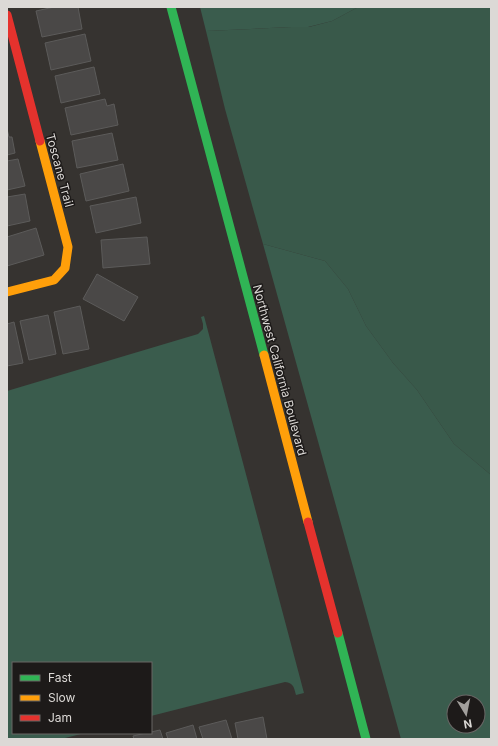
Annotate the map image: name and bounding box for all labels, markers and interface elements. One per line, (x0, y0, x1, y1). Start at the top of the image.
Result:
street label: Toscane Trail (43, 132, 77, 208)
street label: Northwest California Boulevard (250, 283, 310, 457)
legend (12, 662, 152, 734)
text: Fast (48, 670, 72, 685)
text: Slow (48, 690, 76, 705)
north arrow (446, 694, 486, 734)
text: Jam (48, 710, 72, 725)
text: N (462, 716, 473, 731)

